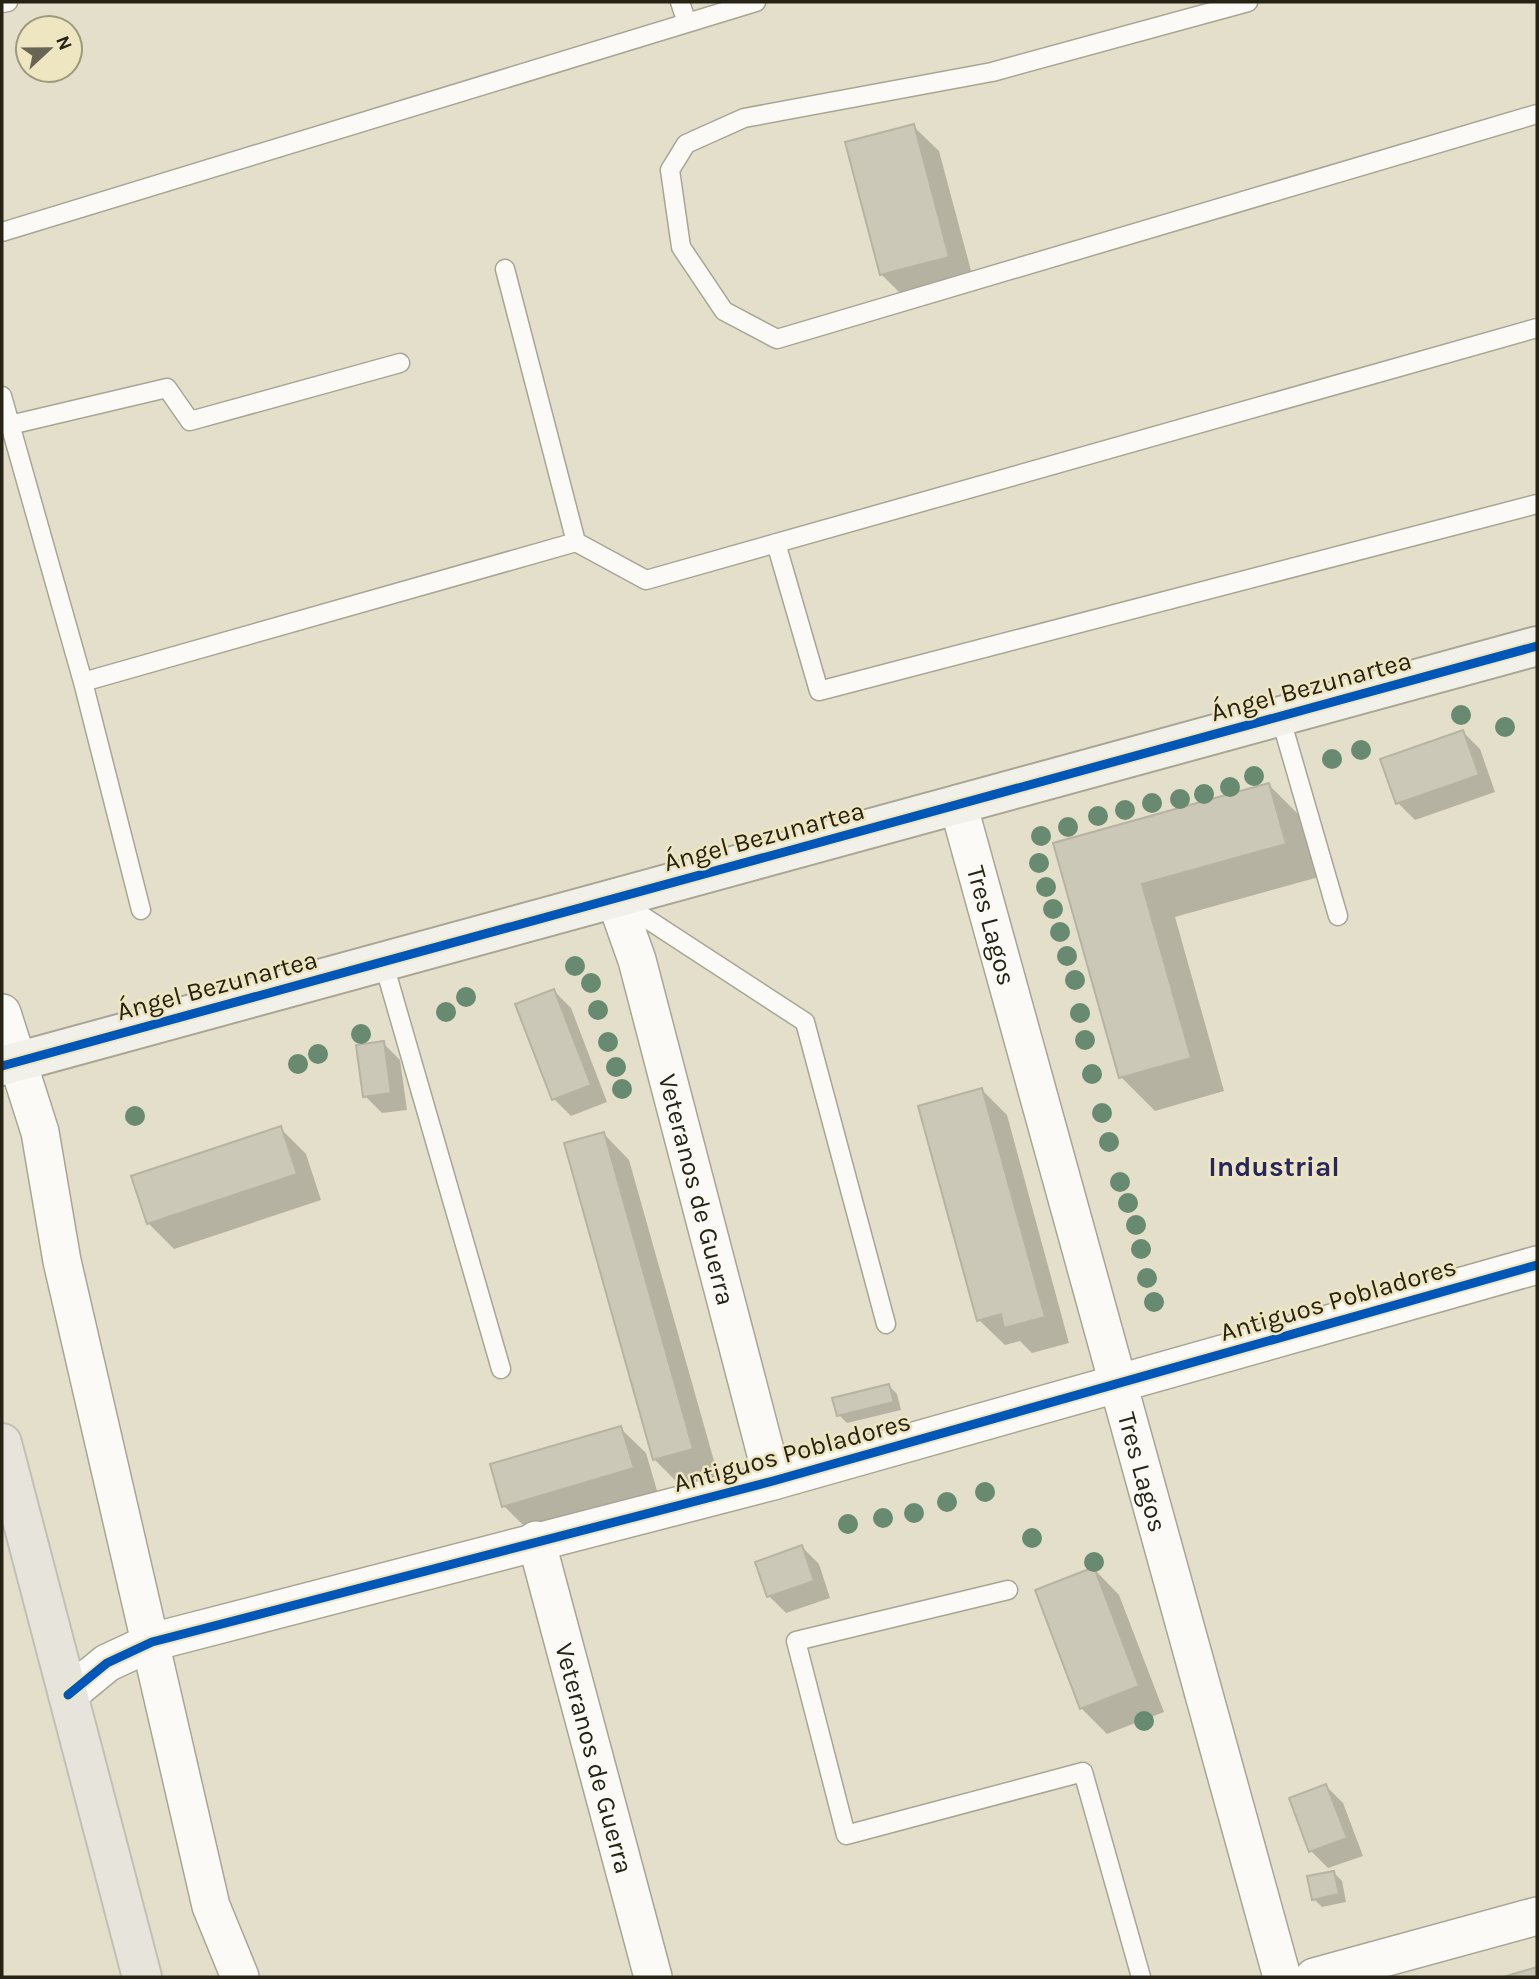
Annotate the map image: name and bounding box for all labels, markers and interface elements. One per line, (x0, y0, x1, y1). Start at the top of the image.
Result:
north arrow (14, 14, 84, 84)
text: N (51, 33, 77, 53)
street label: Ángel Bezunartea (1207, 644, 1415, 728)
street label: Ángel Bezunartea (660, 794, 868, 878)
street label: Tres Lagos (960, 862, 1022, 989)
street label: Ángel Bezunartea (113, 943, 321, 1027)
street label: Veteranos de Guerra (651, 1071, 741, 1309)
district label: Industrial (1208, 1150, 1340, 1183)
street label: Antiguos Pobladores (1216, 1251, 1460, 1348)
street label: Antiguos Pobladores (670, 1406, 914, 1499)
street label: Tres Lagos (1111, 1409, 1173, 1535)
street label: Veteranos de Guerra (548, 1640, 640, 1877)

